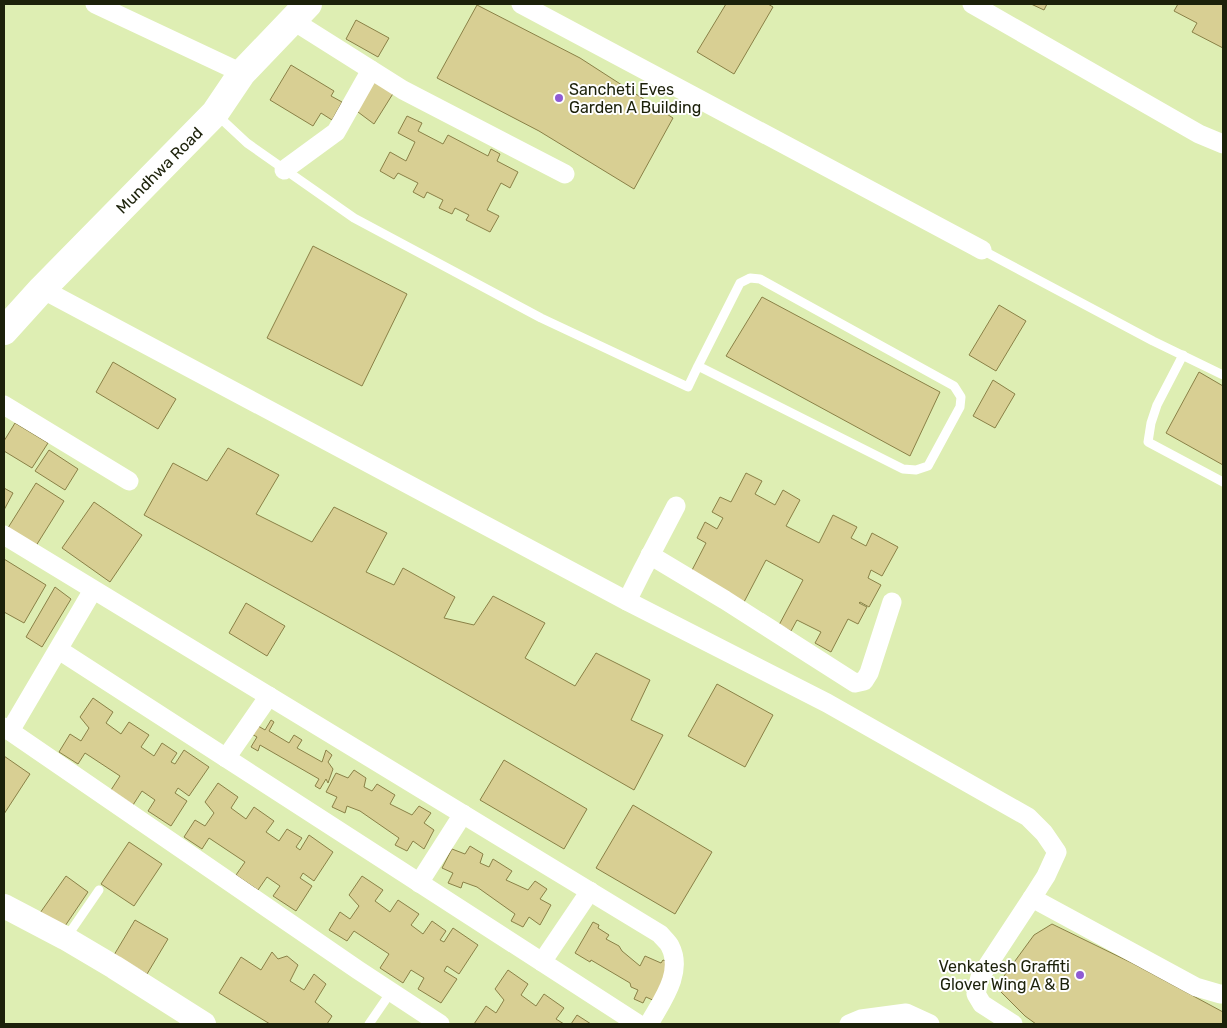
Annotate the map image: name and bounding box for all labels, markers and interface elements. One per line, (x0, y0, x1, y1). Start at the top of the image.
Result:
place label: Sancheti Eves Garden A Building (569, 80, 701, 117)
marker: Sancheti Eves Garden A Building (553, 92, 565, 104)
street label: Mundhwa Road (112, 123, 207, 218)
place label: Venkatesh Graffiti Glover Wing A & B (938, 957, 1070, 994)
marker: Venkatesh Graffiti Glover Wing A & B (1074, 969, 1086, 981)

